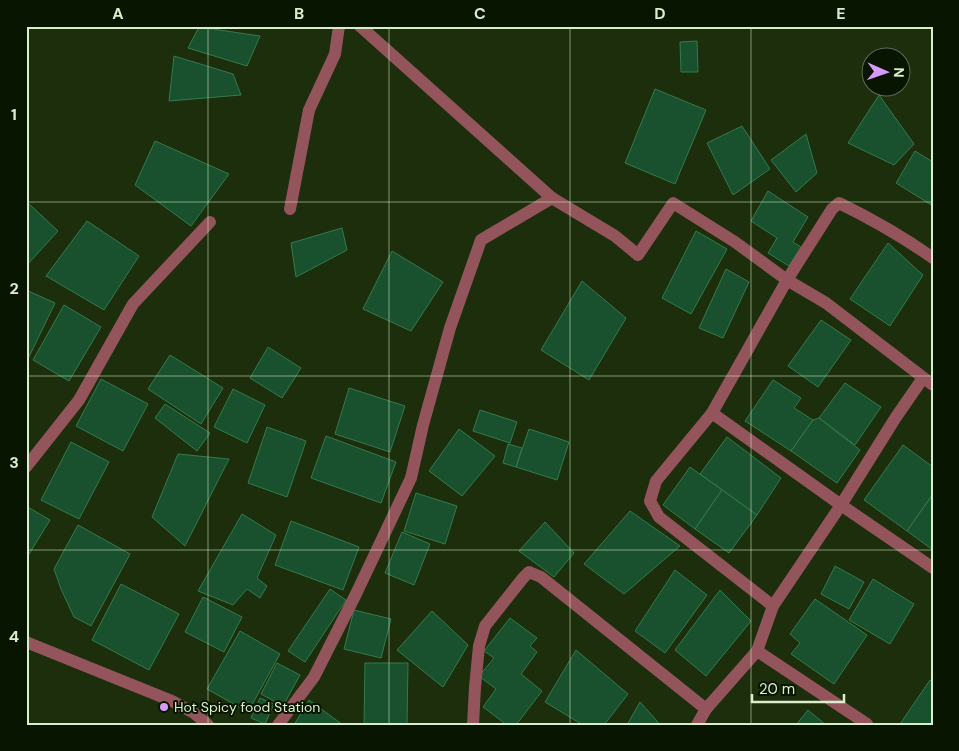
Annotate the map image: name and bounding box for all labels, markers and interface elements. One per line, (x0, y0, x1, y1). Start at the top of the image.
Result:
text: A (112, 3, 124, 24)
text: B (294, 3, 304, 24)
text: C (474, 3, 486, 24)
text: D (654, 3, 666, 24)
text: E (836, 3, 846, 24)
north arrow (862, 48, 912, 98)
text: N (890, 67, 908, 78)
text: 1 (11, 104, 17, 125)
text: 2 (9, 278, 19, 299)
text: 3 (9, 452, 19, 473)
text: 4 (9, 626, 19, 647)
scale bar (752, 671, 844, 703)
text: 20 m (759, 679, 795, 699)
place label: Hot Spicy food Station (174, 698, 320, 716)
marker: Hot Spicy food Station (158, 701, 170, 713)

